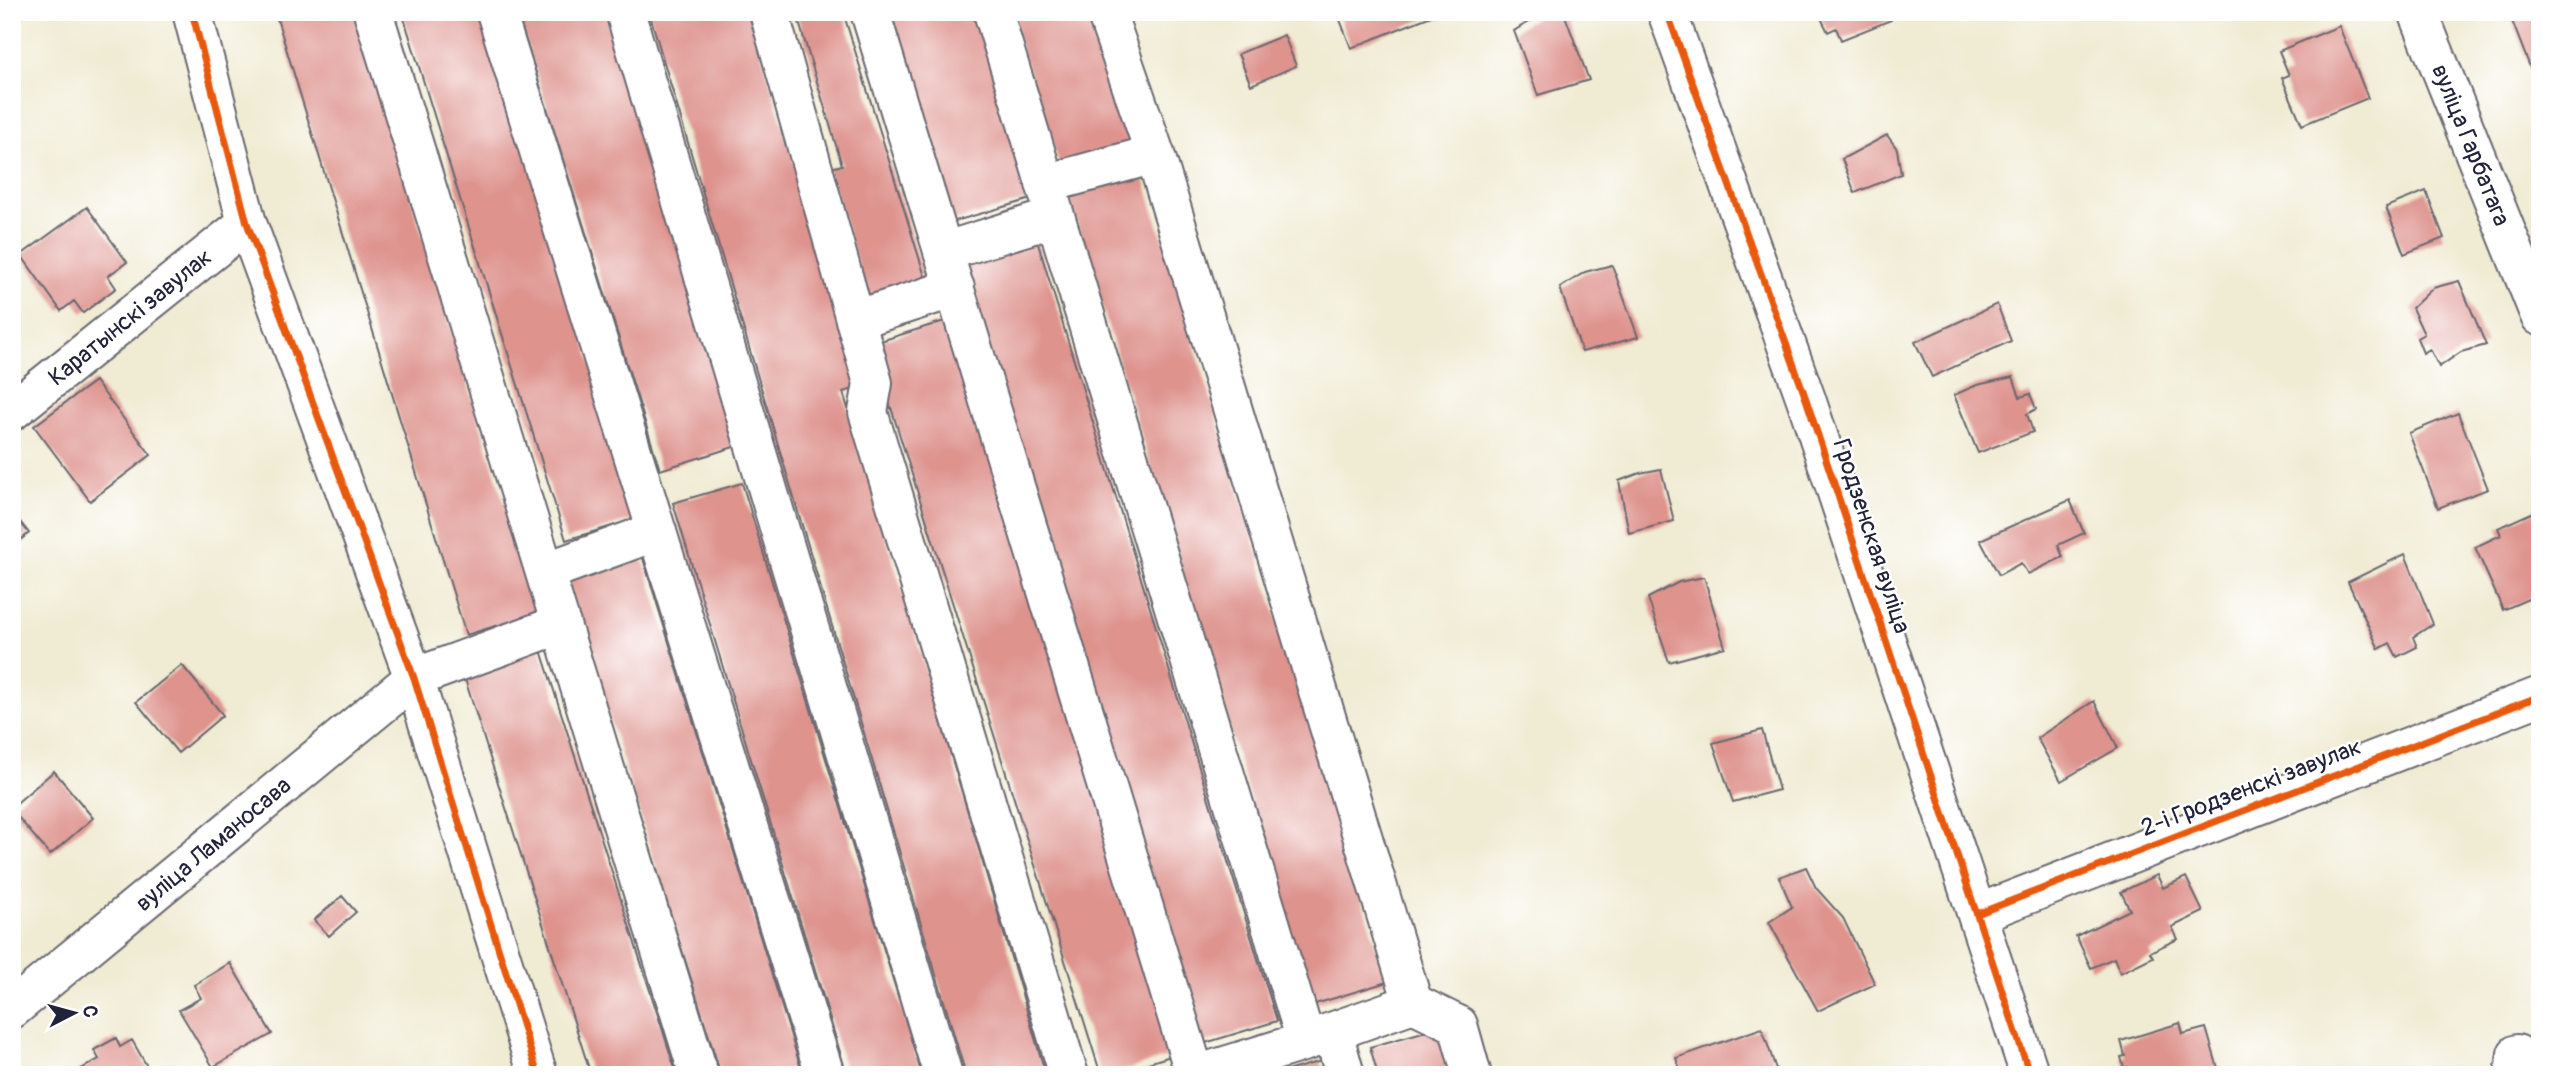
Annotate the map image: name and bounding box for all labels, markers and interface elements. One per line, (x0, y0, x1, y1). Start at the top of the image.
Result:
street label: вуліца Гарбатага (2425, 60, 2516, 230)
street label: Каратынскі завулак (43, 243, 218, 392)
street label: Гродзенская вуліца (1826, 435, 1917, 637)
street label: 2-і Гродзенскі завулак (2137, 732, 2365, 843)
street label: вуліца Ламаносава (130, 771, 297, 918)
north arrow (38, 978, 108, 1048)
text: С (77, 1004, 102, 1019)

